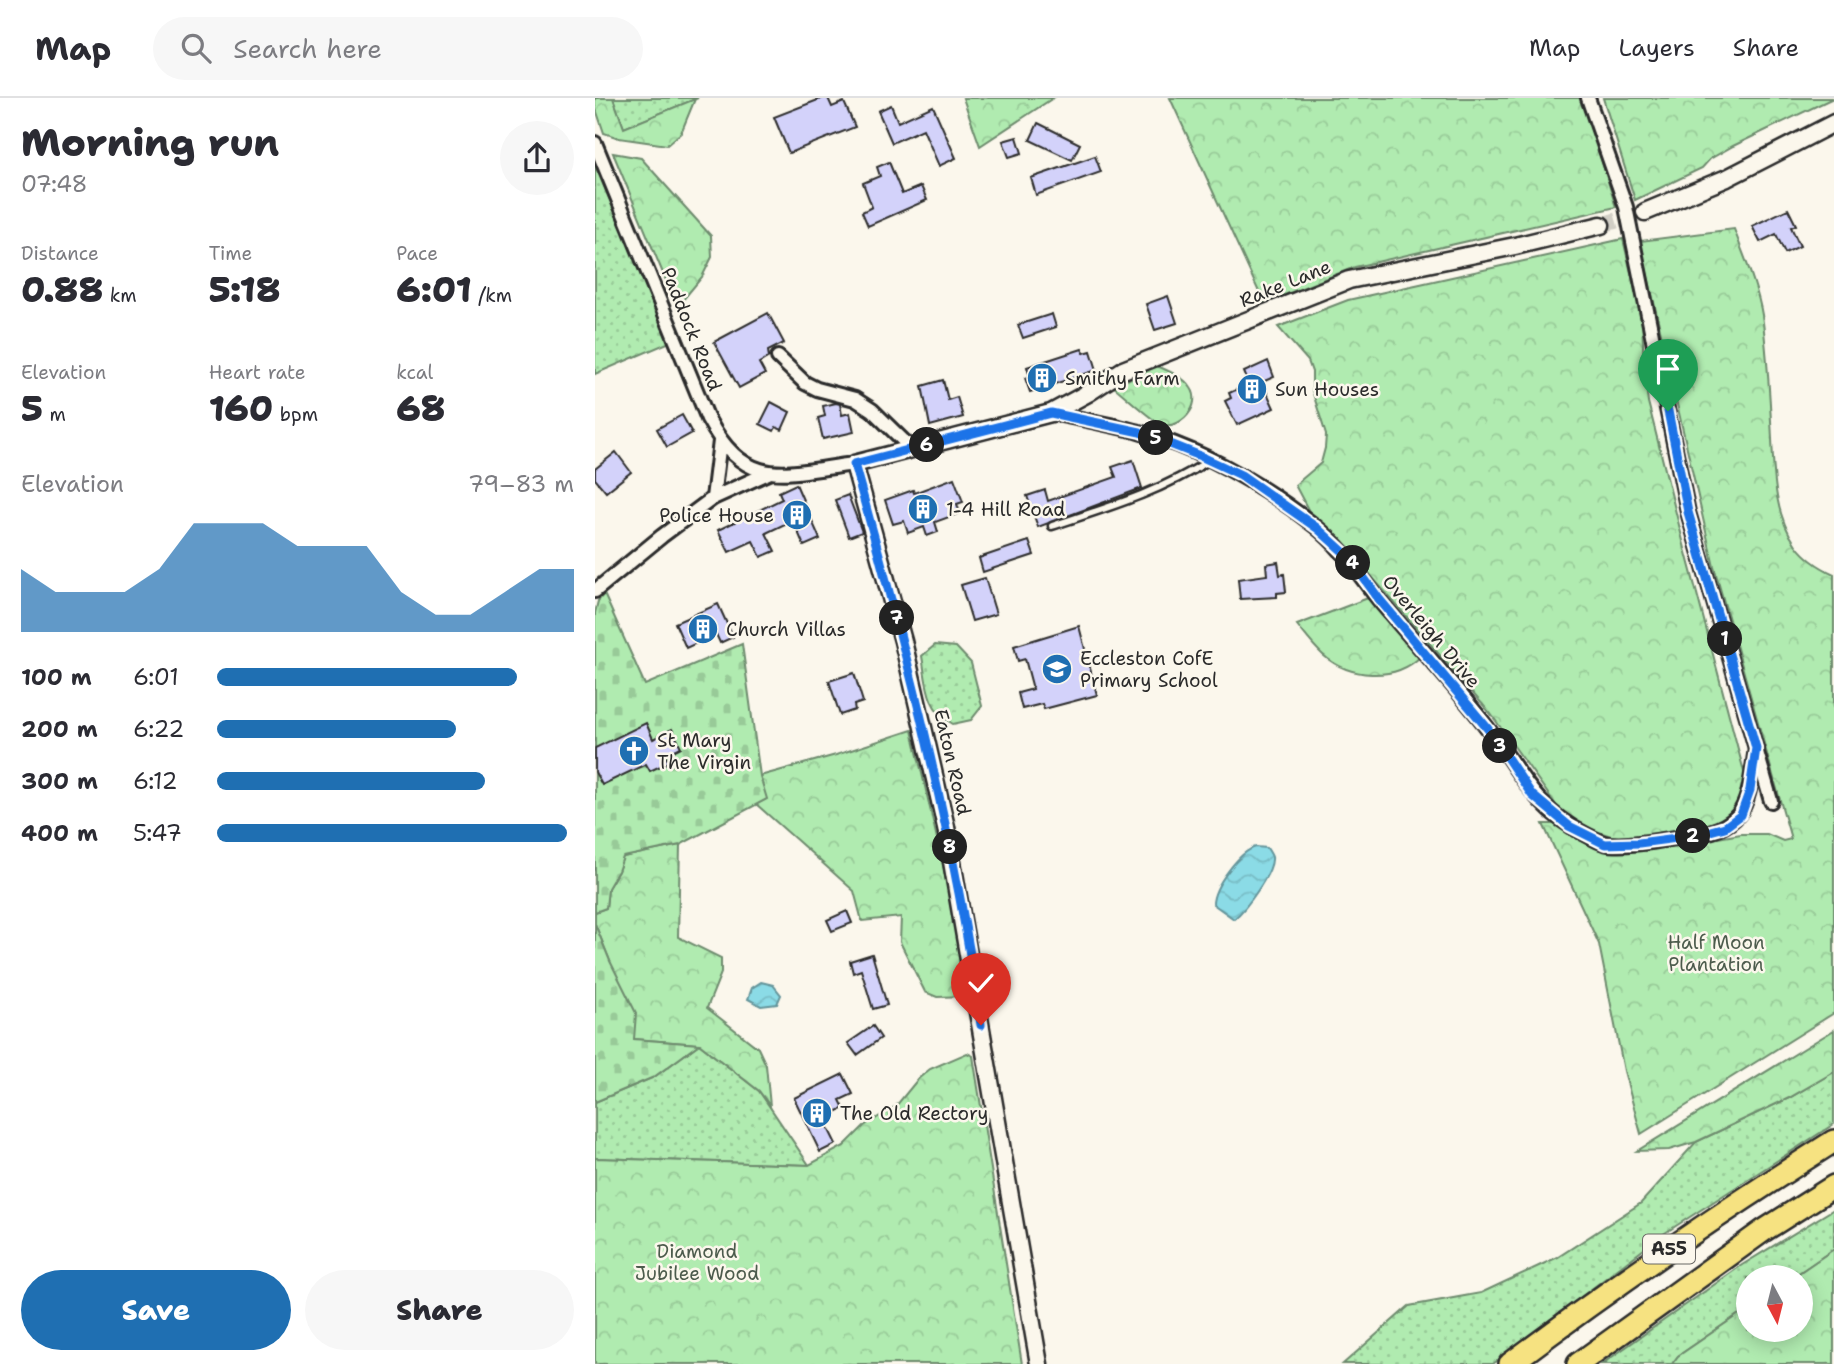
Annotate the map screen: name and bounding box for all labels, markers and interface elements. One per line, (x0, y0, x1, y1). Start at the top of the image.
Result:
search box (153, 17, 643, 80)
text: Map (35, 26, 111, 71)
icon: search (177, 29, 215, 67)
text: Search here (233, 31, 382, 66)
text: Map (1529, 32, 1580, 64)
text: Layers (1618, 32, 1695, 64)
text: Share (1733, 32, 1799, 64)
text: Morning run (21, 117, 279, 168)
button: share (500, 121, 574, 195)
text: 07:48 (21, 169, 88, 199)
text: Distance (21, 241, 99, 266)
text: Time (209, 241, 252, 266)
text: Pace (396, 241, 438, 266)
street label: Rake Lane (1236, 254, 1335, 313)
street label: Paddock Road (655, 264, 728, 395)
text: 0.88 (21, 266, 103, 313)
text: 5:18 (209, 266, 280, 313)
text: 6:01 (396, 266, 472, 313)
text: km (103, 283, 137, 308)
text: /km (472, 283, 512, 308)
pin (1638, 339, 1698, 411)
icon: arrive (1649, 350, 1687, 388)
text: Elevation (21, 360, 106, 385)
text: Heart rate (209, 360, 305, 385)
text: kcal (396, 360, 433, 385)
building icon: Smithy Farm (1025, 361, 1059, 395)
place label: Smithy Farm (1065, 366, 1180, 391)
building icon: Sun Houses (1235, 372, 1269, 406)
place label: Sun Houses (1275, 377, 1379, 402)
text: 5 (21, 385, 43, 432)
text: 160 (209, 385, 273, 432)
text: 68 (396, 385, 445, 432)
text: m (43, 402, 66, 427)
text: bpm (273, 402, 318, 427)
pin: 5 (1139, 420, 1173, 456)
text: 5 (1150, 425, 1161, 450)
pin: 6 (909, 428, 945, 462)
text: 6 (920, 432, 933, 457)
text: Elevation (21, 469, 124, 499)
text: 79–83 m (468, 469, 574, 499)
building icon: 1-4 Hill Road (906, 492, 940, 526)
place label: 1-4 Hill Road (946, 497, 1065, 522)
building icon: Police House (780, 498, 814, 532)
place label: Police House (659, 503, 774, 528)
pin: 4 (1335, 546, 1371, 580)
text: 4 (1346, 550, 1359, 575)
street label: Overleigh Drive (1377, 570, 1486, 693)
pin: 7 (879, 601, 915, 636)
text: 7 (890, 605, 903, 630)
building icon: Church Villas (686, 612, 720, 646)
place label: Church Villas (726, 617, 846, 642)
pin: 1 (1707, 622, 1743, 656)
text: 1 (1720, 626, 1729, 651)
place label: Eccleston CofE Primary School (1080, 646, 1218, 693)
school or university icon: Eccleston CofE Primary School (1040, 652, 1074, 686)
text: 100 m (21, 662, 92, 692)
text: 6:01 (133, 662, 179, 692)
street label: Eaton Road (928, 707, 977, 818)
text: 200 m (21, 714, 98, 744)
text: 6:22 (133, 714, 184, 744)
place label: St Mary The Virgin (657, 728, 751, 775)
pin: 3 (1483, 728, 1517, 764)
text: 3 (1493, 733, 1506, 758)
church icon: St Mary The Virgin (617, 734, 651, 768)
text: 300 m (21, 766, 98, 796)
text: 6:12 (133, 766, 178, 796)
text: 400 m (21, 818, 98, 848)
text: 5:47 (133, 818, 182, 848)
pin: 2 (1675, 818, 1711, 854)
text: 2 (1686, 823, 1699, 848)
pin: 8 (933, 830, 967, 864)
text: 8 (943, 834, 956, 859)
park label: Half Moon Plantation (1667, 930, 1765, 977)
pin (951, 953, 1011, 1025)
icon: check (962, 964, 1000, 1002)
building icon: The Old Rectory (800, 1096, 834, 1130)
place label: The Old Rectory (840, 1101, 988, 1126)
road number: A55 (1643, 1234, 1695, 1264)
park label: Diamond Jubilee Wood (635, 1239, 759, 1286)
north arrow (1736, 1265, 1813, 1342)
map controls (1736, 1265, 1813, 1342)
button: Save (21, 1270, 291, 1350)
button: Share (305, 1270, 574, 1350)

